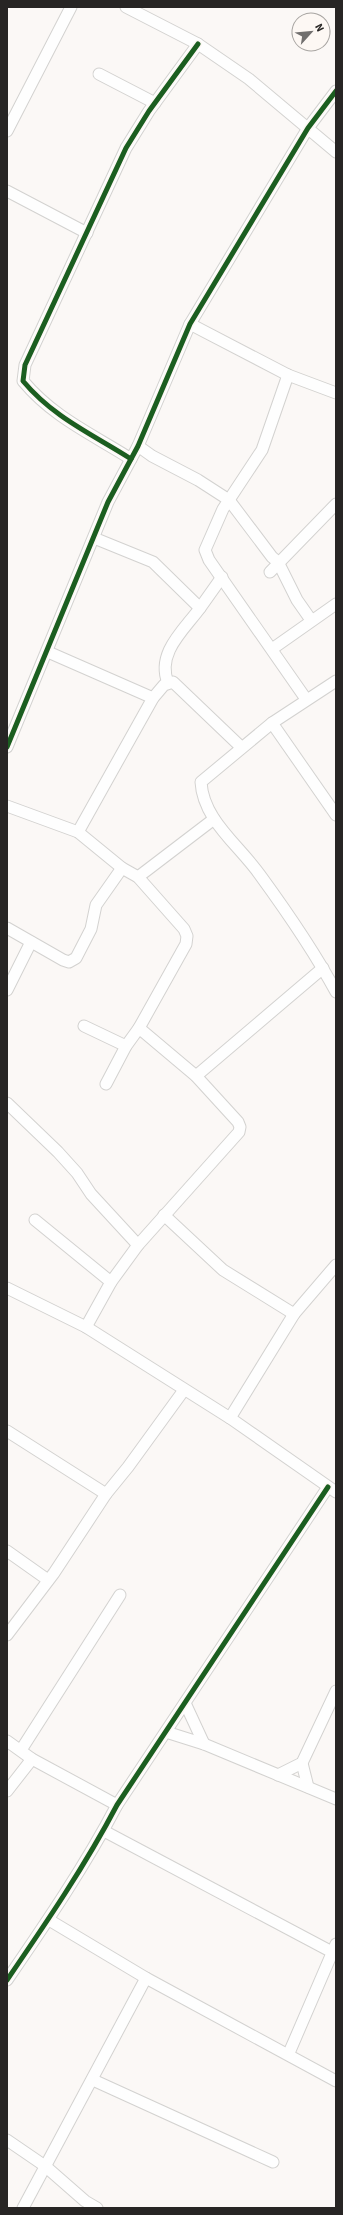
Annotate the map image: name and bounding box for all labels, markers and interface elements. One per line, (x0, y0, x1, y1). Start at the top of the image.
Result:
north arrow (291, 12, 331, 52)
text: N (311, 21, 328, 34)

